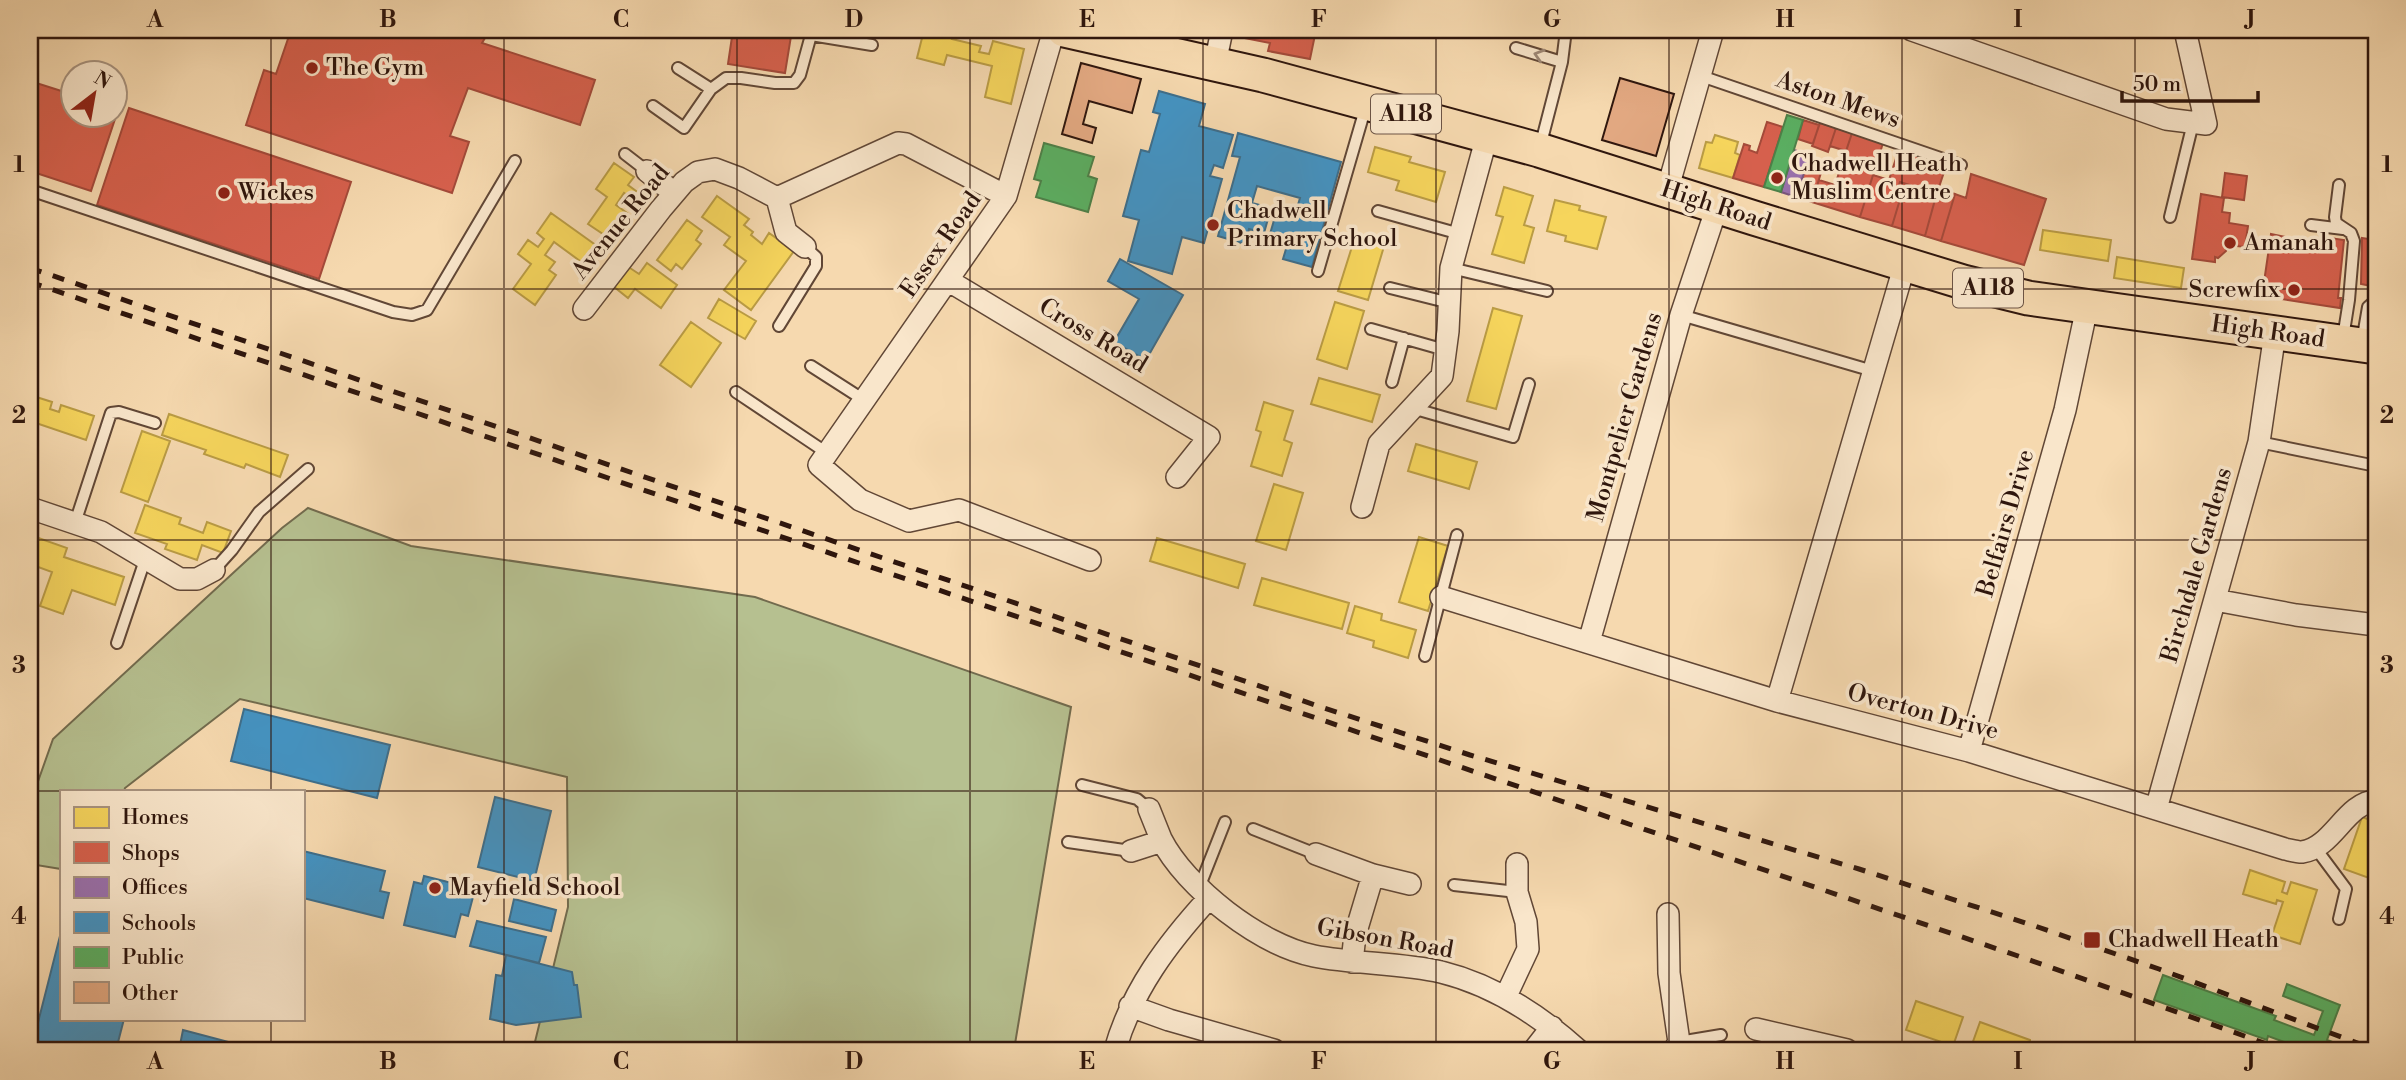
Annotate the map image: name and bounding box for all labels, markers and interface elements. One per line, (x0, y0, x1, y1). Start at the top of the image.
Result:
text: A (146, 6, 164, 34)
text: B (379, 6, 397, 34)
text: C (613, 6, 629, 34)
text: D (845, 6, 863, 34)
text: E (1079, 6, 1095, 34)
text: F (1311, 6, 1327, 34)
text: G (1543, 6, 1561, 34)
text: H (1776, 6, 1795, 34)
text: I (2014, 6, 2023, 34)
text: J (2244, 6, 2256, 34)
one-way arrow (1533, 48, 1545, 63)
place label: The Gym (326, 53, 424, 83)
north arrow (60, 60, 130, 130)
marker: The Gym (304, 60, 320, 76)
scale bar (2122, 60, 2259, 104)
street label: Aston Mews (1771, 65, 1904, 135)
text: N (90, 66, 115, 94)
text: 50 m (2133, 72, 2181, 98)
road number: A118 (1371, 94, 1441, 134)
place label: Chadwell Heath Muslim Centre (1791, 149, 1962, 207)
text: 1 (13, 151, 25, 179)
text: 1 (2381, 151, 2393, 179)
street label: Avenue Road (565, 158, 677, 287)
marker: Chadwell Heath Muslim Centre (1769, 170, 1785, 186)
street label: High Road (1657, 174, 1775, 238)
place label: Wickes (237, 178, 314, 208)
marker: Wickes (216, 185, 232, 201)
street label: Essex Road (894, 186, 989, 304)
place label: Chadwell Primary School (1227, 196, 1397, 254)
marker: Chadwell Primary School (1205, 217, 1221, 233)
place label: Amanah (2243, 228, 2334, 258)
marker: Amanah (2222, 235, 2238, 251)
road number: A118 (1953, 268, 2023, 308)
place label: Screwfix (2188, 275, 2281, 305)
marker: Screwfix (2286, 282, 2302, 298)
street label: Cross Road (1033, 292, 1153, 380)
street label: Montpelier Gardens (1581, 309, 1669, 525)
street label: High Road (2209, 309, 2327, 355)
text: 2 (12, 402, 26, 430)
text: 2 (2380, 402, 2394, 430)
street label: Belfairs Drive (1970, 446, 2041, 601)
street label: Birchdale Gardens (2155, 464, 2239, 667)
text: 3 (12, 652, 26, 680)
text: 3 (2380, 652, 2394, 680)
street label: Overton Drive (1844, 677, 2002, 747)
legend (60, 790, 304, 1020)
text: Homes (122, 805, 189, 831)
text: Shops (122, 841, 180, 867)
place label: Mayfield School (449, 873, 620, 903)
text: Offices (122, 875, 188, 901)
marker: Mayfield School (427, 880, 443, 896)
text: 4 (11, 903, 27, 931)
text: 4 (2379, 903, 2395, 931)
text: Schools (122, 911, 196, 937)
street label: Gibson Road (1314, 912, 1456, 966)
place label: Chadwell Heath (2108, 925, 2279, 955)
marker: Chadwell Heath (2082, 930, 2102, 950)
text: Public (122, 945, 184, 971)
text: Other (122, 981, 178, 1007)
text: A (146, 1048, 164, 1076)
text: B (379, 1048, 397, 1076)
text: C (613, 1048, 629, 1076)
text: D (845, 1048, 863, 1076)
text: E (1079, 1048, 1095, 1076)
text: F (1311, 1048, 1327, 1076)
text: G (1543, 1048, 1561, 1076)
text: H (1776, 1048, 1795, 1076)
text: I (2014, 1048, 2023, 1076)
text: J (2244, 1048, 2256, 1076)

